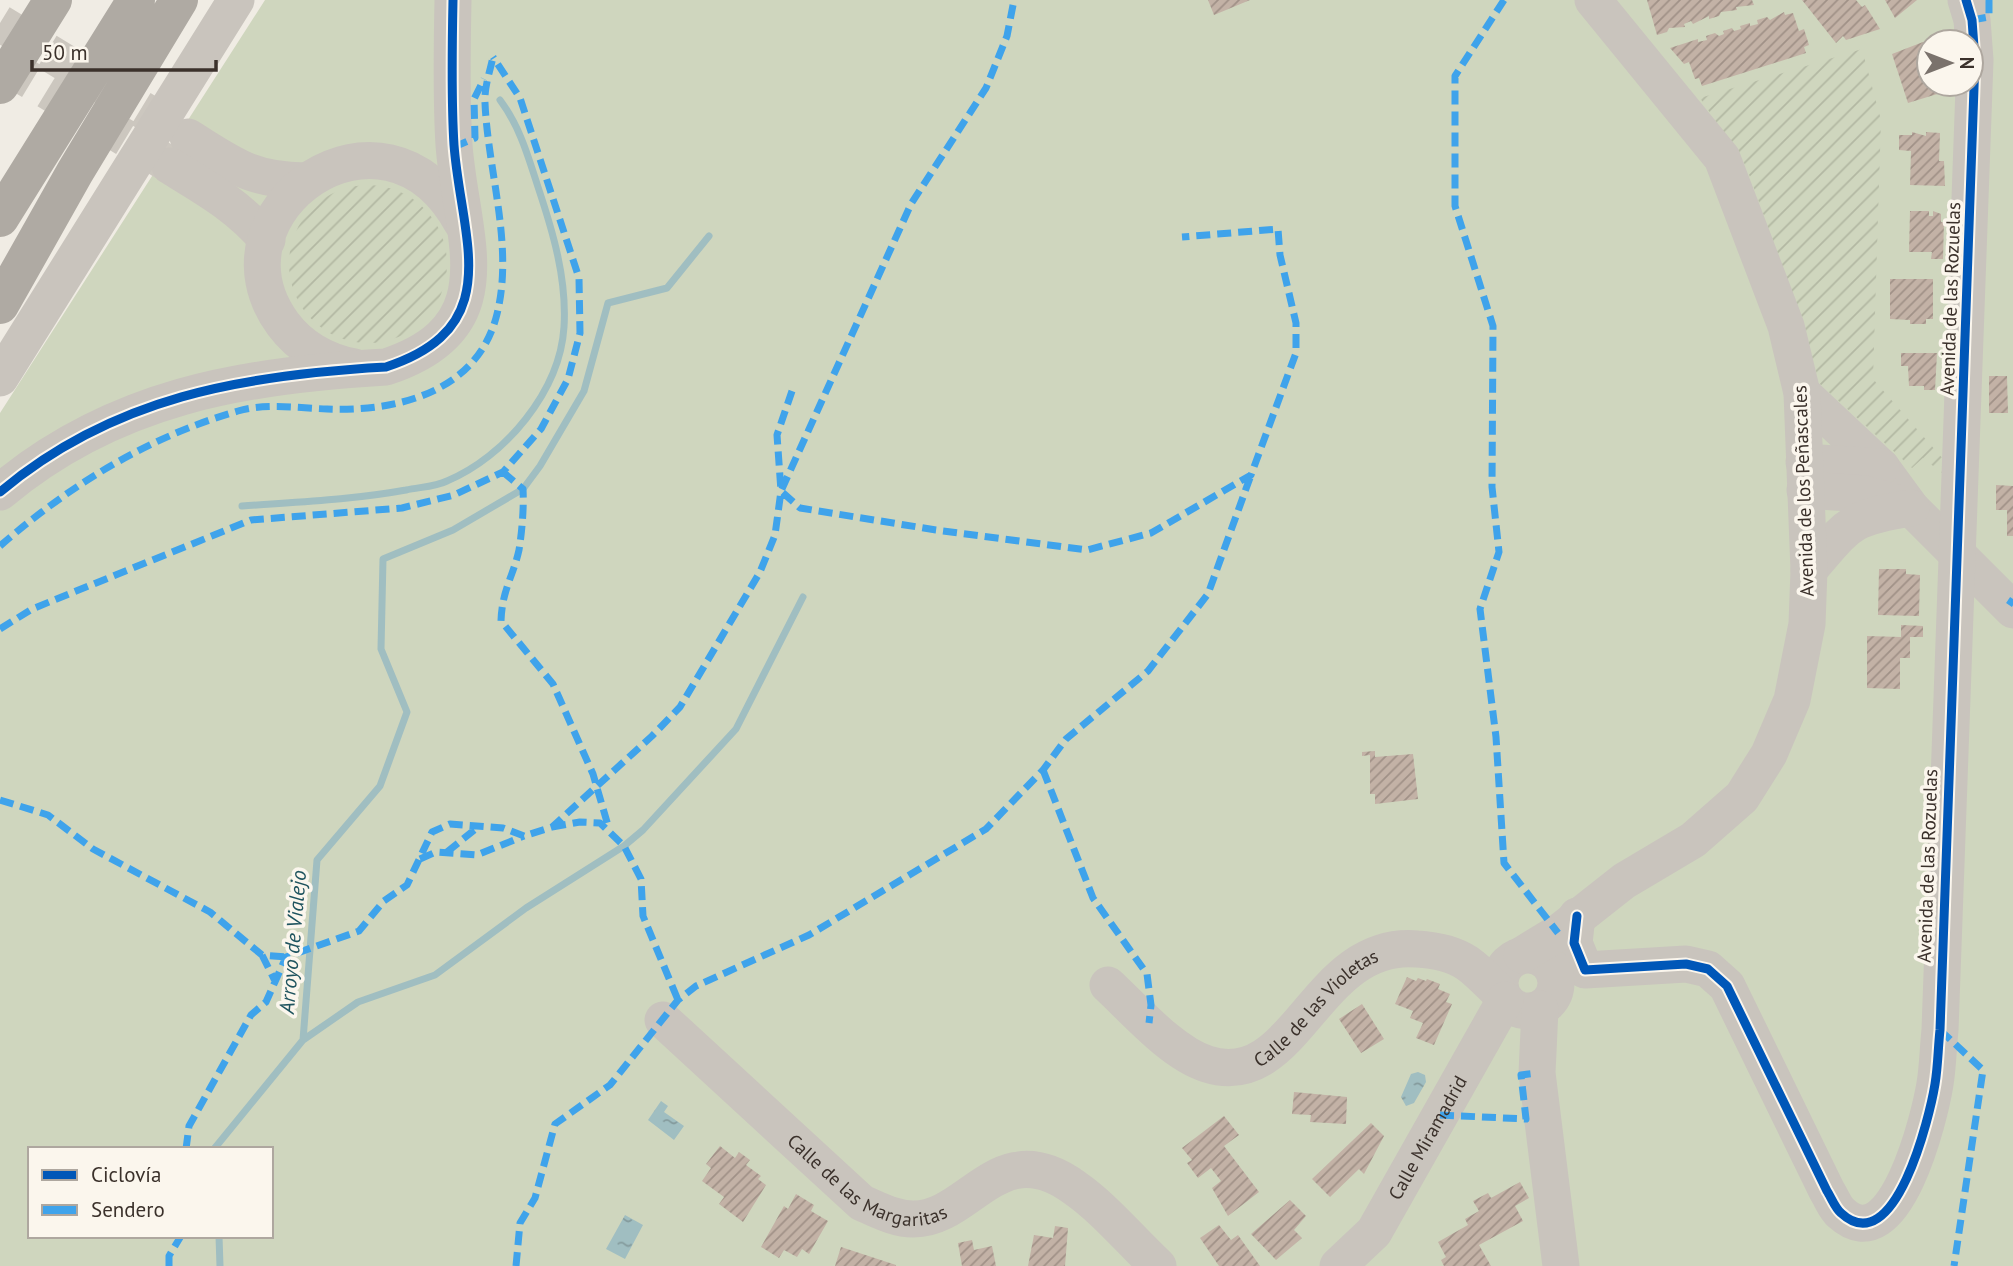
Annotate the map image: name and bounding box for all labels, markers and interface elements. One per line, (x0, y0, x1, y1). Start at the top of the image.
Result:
scale bar (32, 28, 215, 72)
north arrow (1915, 28, 1985, 98)
text: 50 m (42, 39, 88, 66)
text: N (1955, 57, 1979, 69)
street label: Avenida de las Rozuelas (1935, 202, 1965, 396)
street label: Avenida de los Peñascales (1787, 385, 1819, 597)
street label: Avenida de las Rozuelas (1912, 769, 1942, 963)
water label: Arroyo de Vialejo (273, 869, 312, 1016)
street label: Calle de las Violetas (1249, 943, 1382, 1072)
street label: Calle Miramadrid (1383, 1071, 1472, 1204)
street label: Calle de las Margaritas (783, 1129, 951, 1231)
legend (28, 1147, 273, 1238)
text: Ciclovía (91, 1161, 161, 1188)
text: Sendero (91, 1196, 165, 1223)

